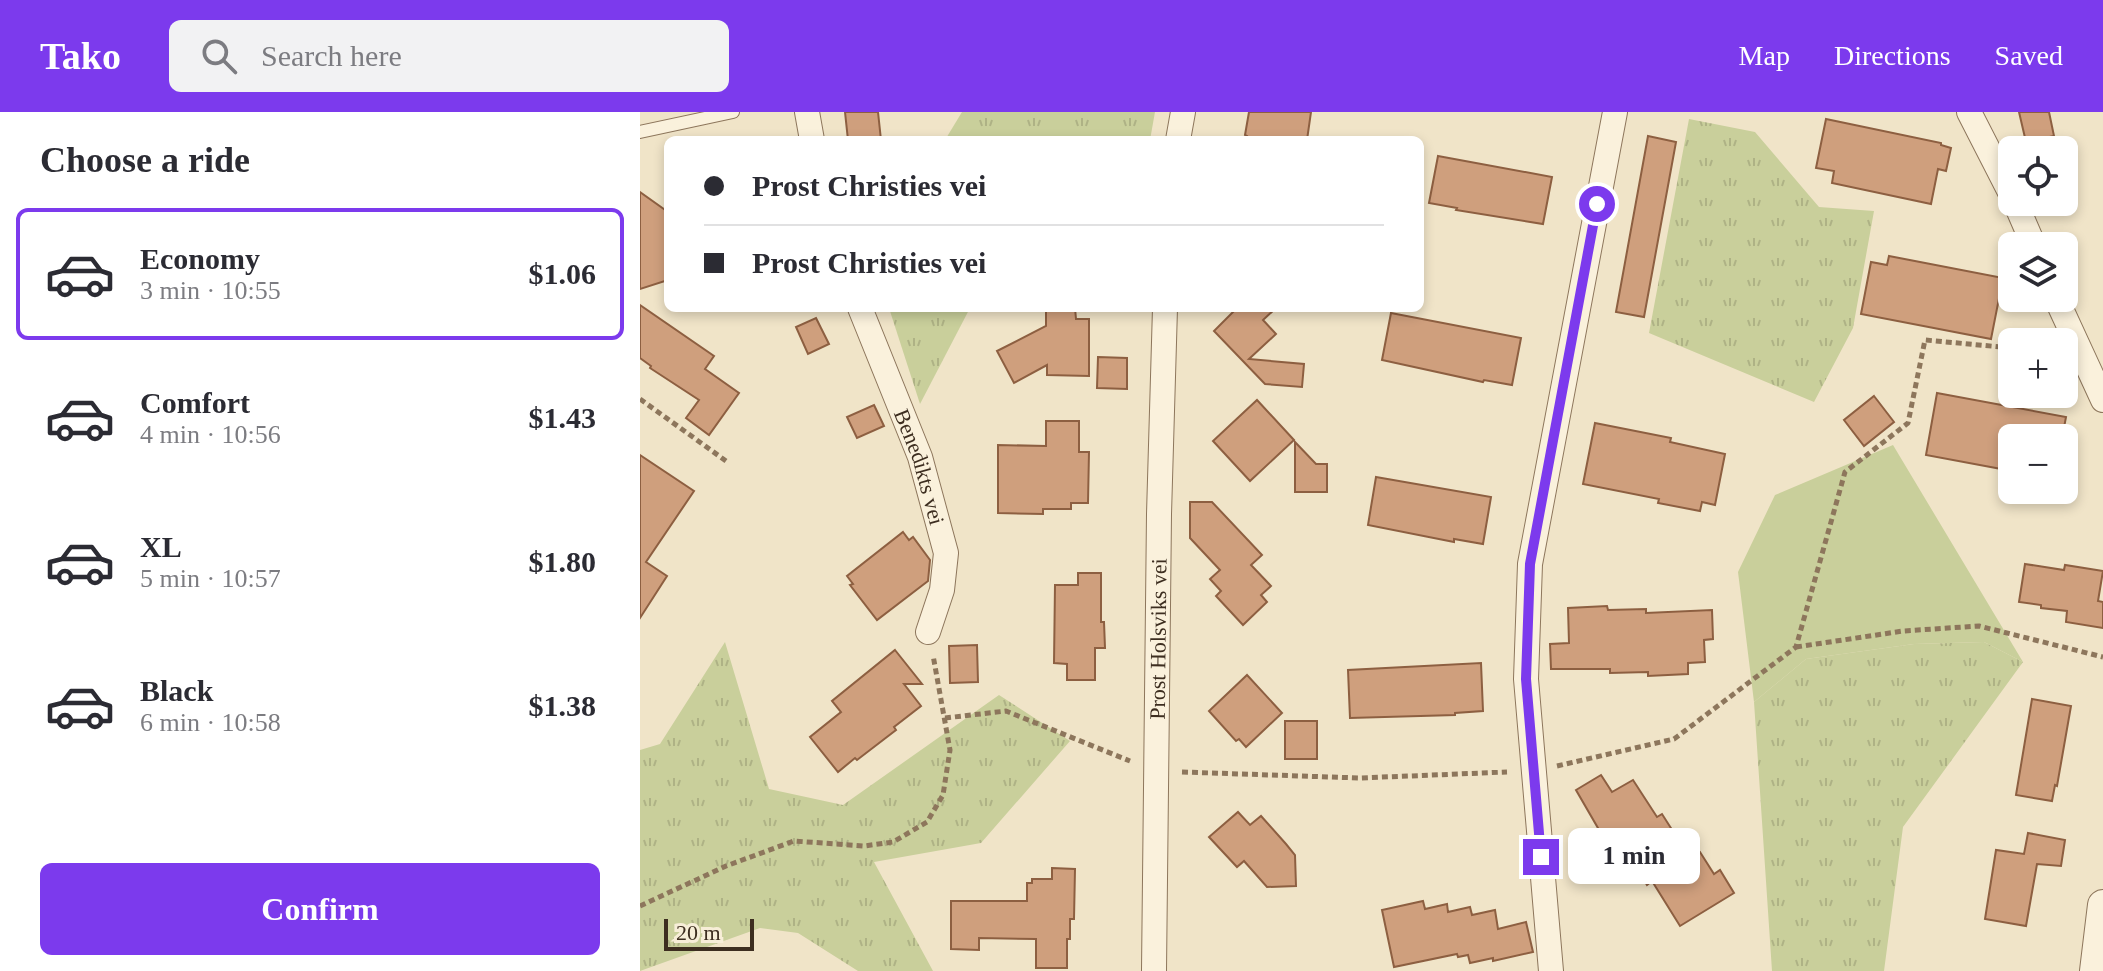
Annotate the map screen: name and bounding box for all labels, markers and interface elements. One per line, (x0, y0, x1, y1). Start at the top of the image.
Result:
search box (169, 20, 729, 92)
icon: search (197, 34, 241, 78)
text: Tako (40, 35, 121, 77)
text: Search here (261, 39, 402, 72)
text: Map (1739, 40, 1790, 71)
text: Directions (1834, 40, 1951, 71)
text: Saved (1995, 40, 2063, 71)
map controls (1998, 136, 2078, 504)
button: locate (1998, 136, 2078, 216)
text: Choose a ride (40, 140, 250, 180)
text: Prost Christies vei (752, 169, 986, 202)
route start (1579, 186, 1615, 222)
button: layers (1998, 232, 2078, 312)
icon: car (44, 238, 116, 310)
text: Economy (140, 242, 260, 275)
text: Prost Christies vei (752, 246, 986, 279)
text: $1.06 (529, 257, 596, 290)
text: 3 min · 10:55 (140, 276, 281, 305)
button: + (1998, 328, 2078, 408)
icon: car (44, 382, 116, 454)
text: Comfort (140, 386, 250, 419)
text: $1.43 (529, 401, 596, 434)
street label: Benedikts vei (889, 405, 950, 528)
text: 4 min · 10:56 (140, 420, 281, 449)
button: − (1998, 424, 2078, 504)
icon: car (44, 526, 116, 598)
text: XL (140, 530, 182, 563)
text: $1.80 (529, 545, 596, 578)
street label: Prost Holsviks vei (1145, 558, 1172, 720)
text: 5 min · 10:57 (140, 564, 281, 593)
icon: car (44, 670, 116, 742)
text: Black (140, 674, 213, 707)
text: $1.38 (529, 689, 596, 722)
text: 6 min · 10:58 (140, 708, 281, 737)
callout: 1 min (1569, 829, 1701, 885)
route end (1523, 839, 1559, 875)
text: 1 min (1603, 841, 1665, 870)
button: Confirm (40, 863, 600, 955)
scale bar (664, 915, 754, 951)
text: 20 m (676, 920, 721, 945)

